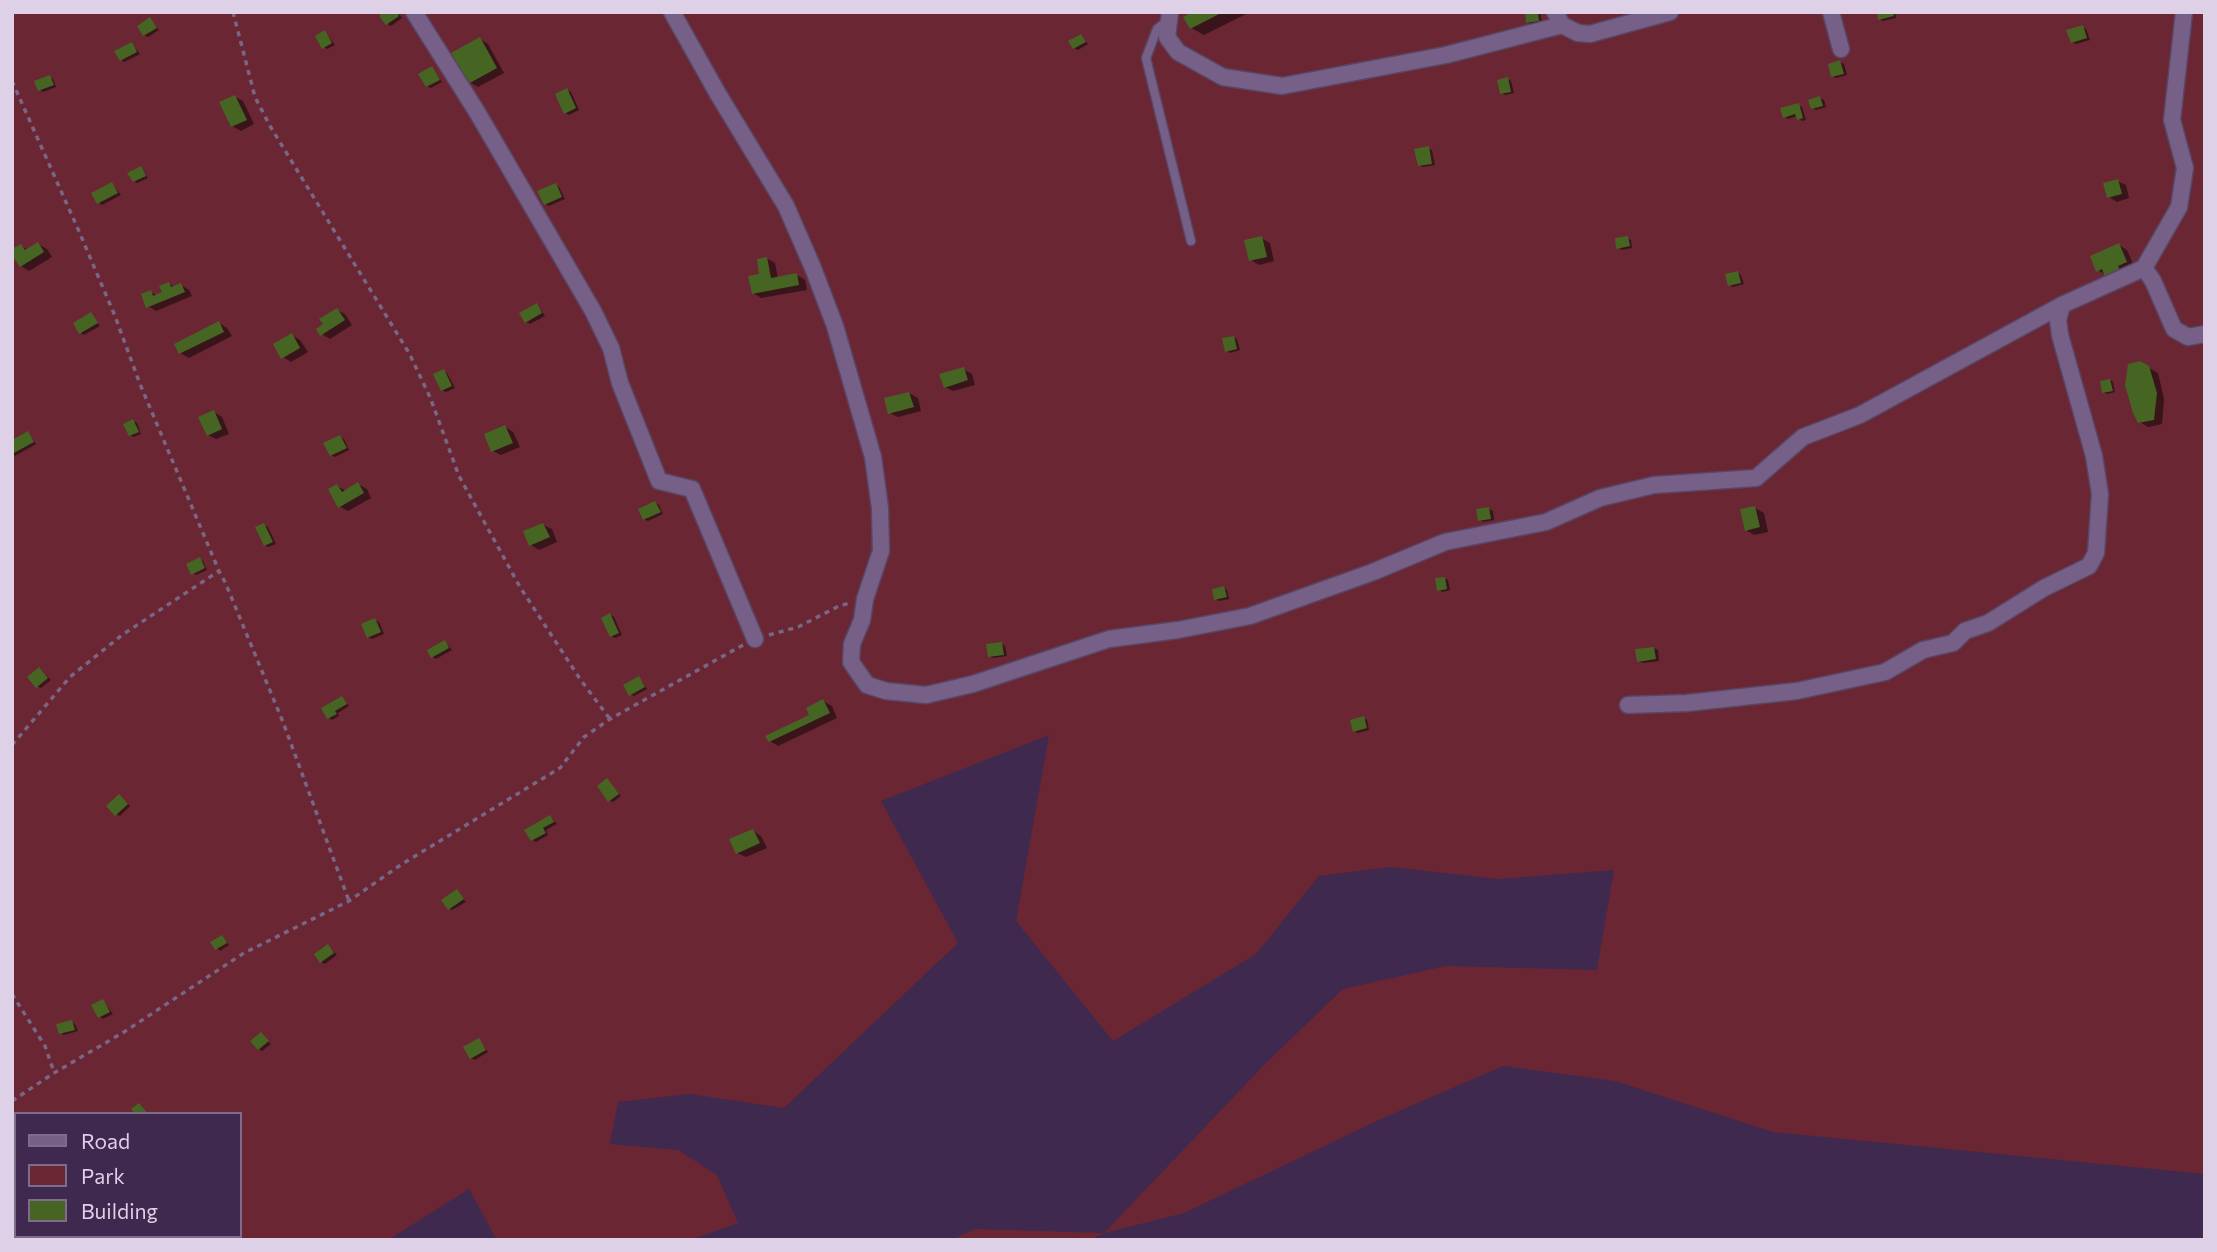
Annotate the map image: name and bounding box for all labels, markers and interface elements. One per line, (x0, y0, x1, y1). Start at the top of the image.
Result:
legend (14, 1112, 242, 1238)
text: Road (81, 1128, 130, 1153)
text: Park (81, 1163, 125, 1188)
text: Building (81, 1198, 158, 1223)

